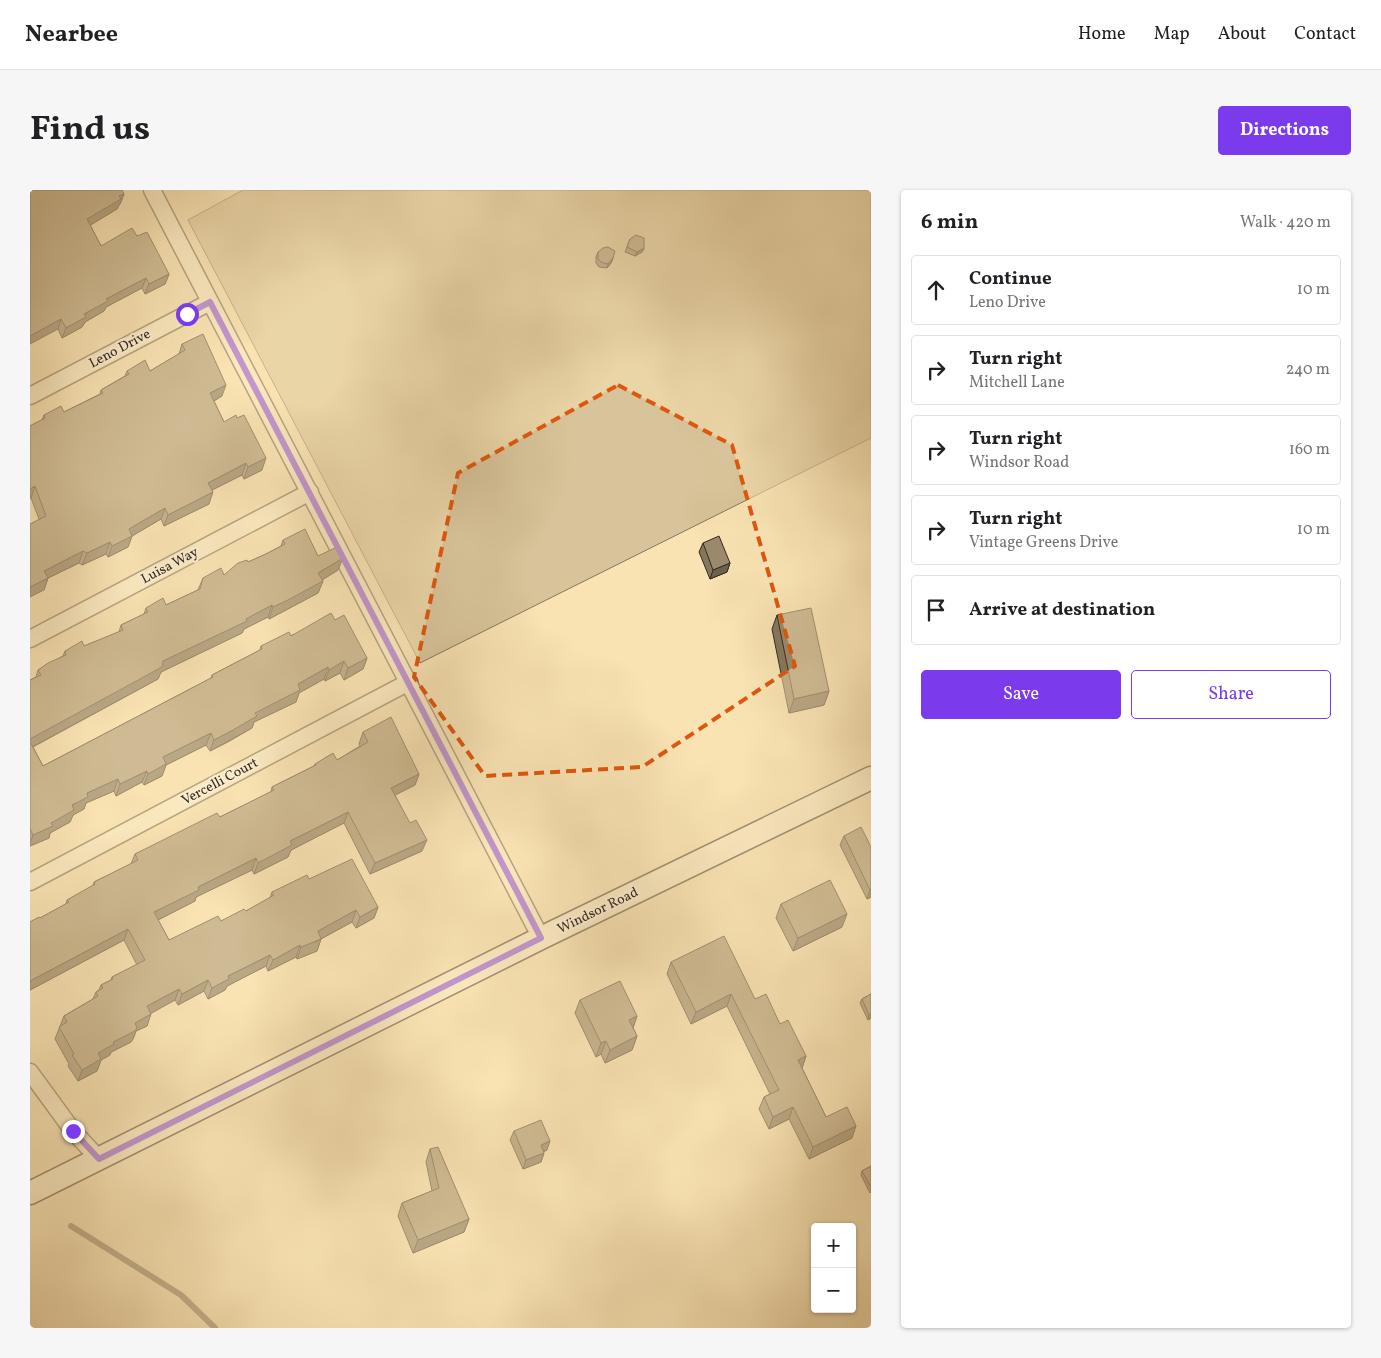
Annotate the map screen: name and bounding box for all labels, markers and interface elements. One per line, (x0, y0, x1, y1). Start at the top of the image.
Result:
text: Nearbee (25, 18, 118, 52)
text: Home (1078, 22, 1126, 47)
text: Map (1154, 22, 1190, 47)
text: About (1218, 22, 1266, 47)
text: Contact (1294, 22, 1356, 47)
text: Find us (30, 106, 150, 154)
button: Directions (1218, 106, 1351, 155)
text: 6 min (921, 208, 978, 237)
text: Walk · 420 m (1240, 212, 1331, 234)
text: Continue (969, 266, 1052, 292)
icon: ahead (922, 276, 950, 304)
text: 10 m (1297, 279, 1330, 301)
text: Leno Drive (969, 292, 1046, 314)
route start (176, 303, 199, 326)
street label: Leno Drive (86, 325, 154, 373)
text: Turn right (969, 346, 1062, 372)
icon: right (922, 356, 950, 384)
text: 240 m (1286, 359, 1330, 381)
text: Mitchell Lane (969, 372, 1065, 394)
text: Turn right (969, 426, 1062, 452)
icon: right (922, 436, 950, 464)
text: 160 m (1289, 439, 1330, 461)
text: Windsor Road (969, 452, 1069, 474)
text: Turn right (969, 506, 1062, 532)
icon: right (922, 516, 950, 544)
text: 10 m (1297, 519, 1330, 541)
text: Vintage Greens Drive (969, 532, 1118, 554)
street label: Luisa Way (138, 543, 202, 589)
icon: arrive (922, 596, 950, 624)
text: Arrive at destination (969, 597, 1155, 623)
button: Save (921, 670, 1121, 719)
button: Share (1131, 670, 1331, 719)
street label: Vercelli Court (178, 754, 262, 810)
street label: Windsor Road (554, 883, 642, 939)
route end (62, 1120, 85, 1143)
map controls (811, 1223, 856, 1313)
button: + (811, 1223, 856, 1268)
button: − (811, 1268, 856, 1313)

